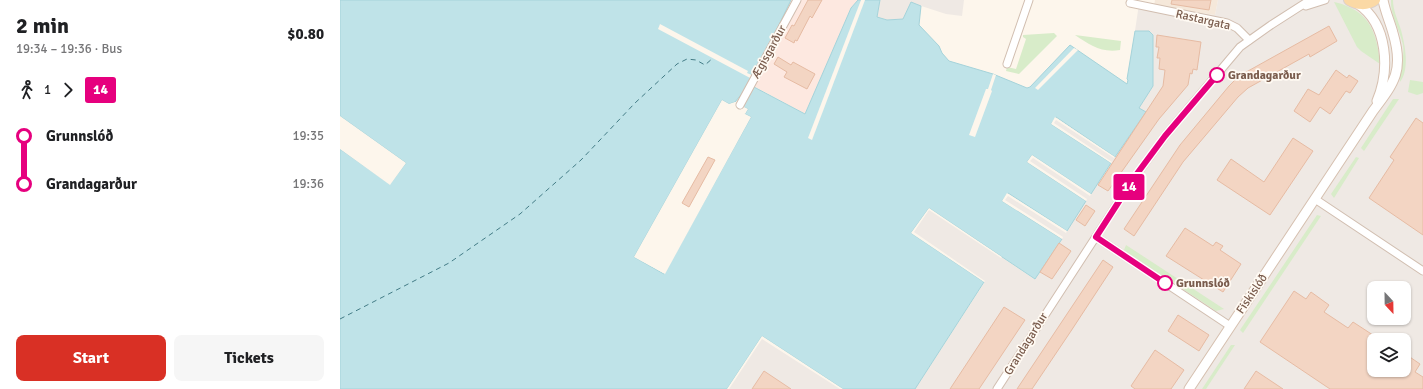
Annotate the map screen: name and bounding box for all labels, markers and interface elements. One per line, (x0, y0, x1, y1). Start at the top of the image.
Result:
street label: Rastargata (1174, 6, 1232, 34)
text: 2 min (16, 12, 69, 39)
street label: Ægisgarður (748, 22, 790, 81)
text: $0.80 (287, 25, 324, 43)
text: 19:34 – 19:36 · Bus (16, 41, 122, 57)
marker: Grandagarður (1209, 67, 1225, 83)
place label: Grandagarður (1228, 68, 1301, 83)
icon: walk (16, 79, 38, 101)
icon: forward (57, 79, 79, 101)
text: 14 (93, 81, 108, 98)
text: 1 (44, 82, 51, 98)
text: Grunnslóð (46, 127, 113, 145)
text: 19:35 (292, 128, 324, 144)
line badge: 14 (1111, 174, 1147, 200)
text: Grandagarður (46, 175, 137, 193)
text: 19:36 (292, 176, 324, 192)
text: 14 (1121, 178, 1137, 195)
street label: Fiskislóð (1233, 271, 1271, 317)
marker: Grunnslóð (1157, 275, 1173, 291)
place label: Grunnslóð (1176, 276, 1230, 291)
north arrow (1367, 281, 1411, 325)
map controls (1367, 281, 1411, 377)
street label: Grandagarður (1001, 309, 1051, 378)
button: layers (1367, 333, 1411, 377)
button: Start (16, 335, 166, 381)
button: Tickets (174, 335, 324, 381)

